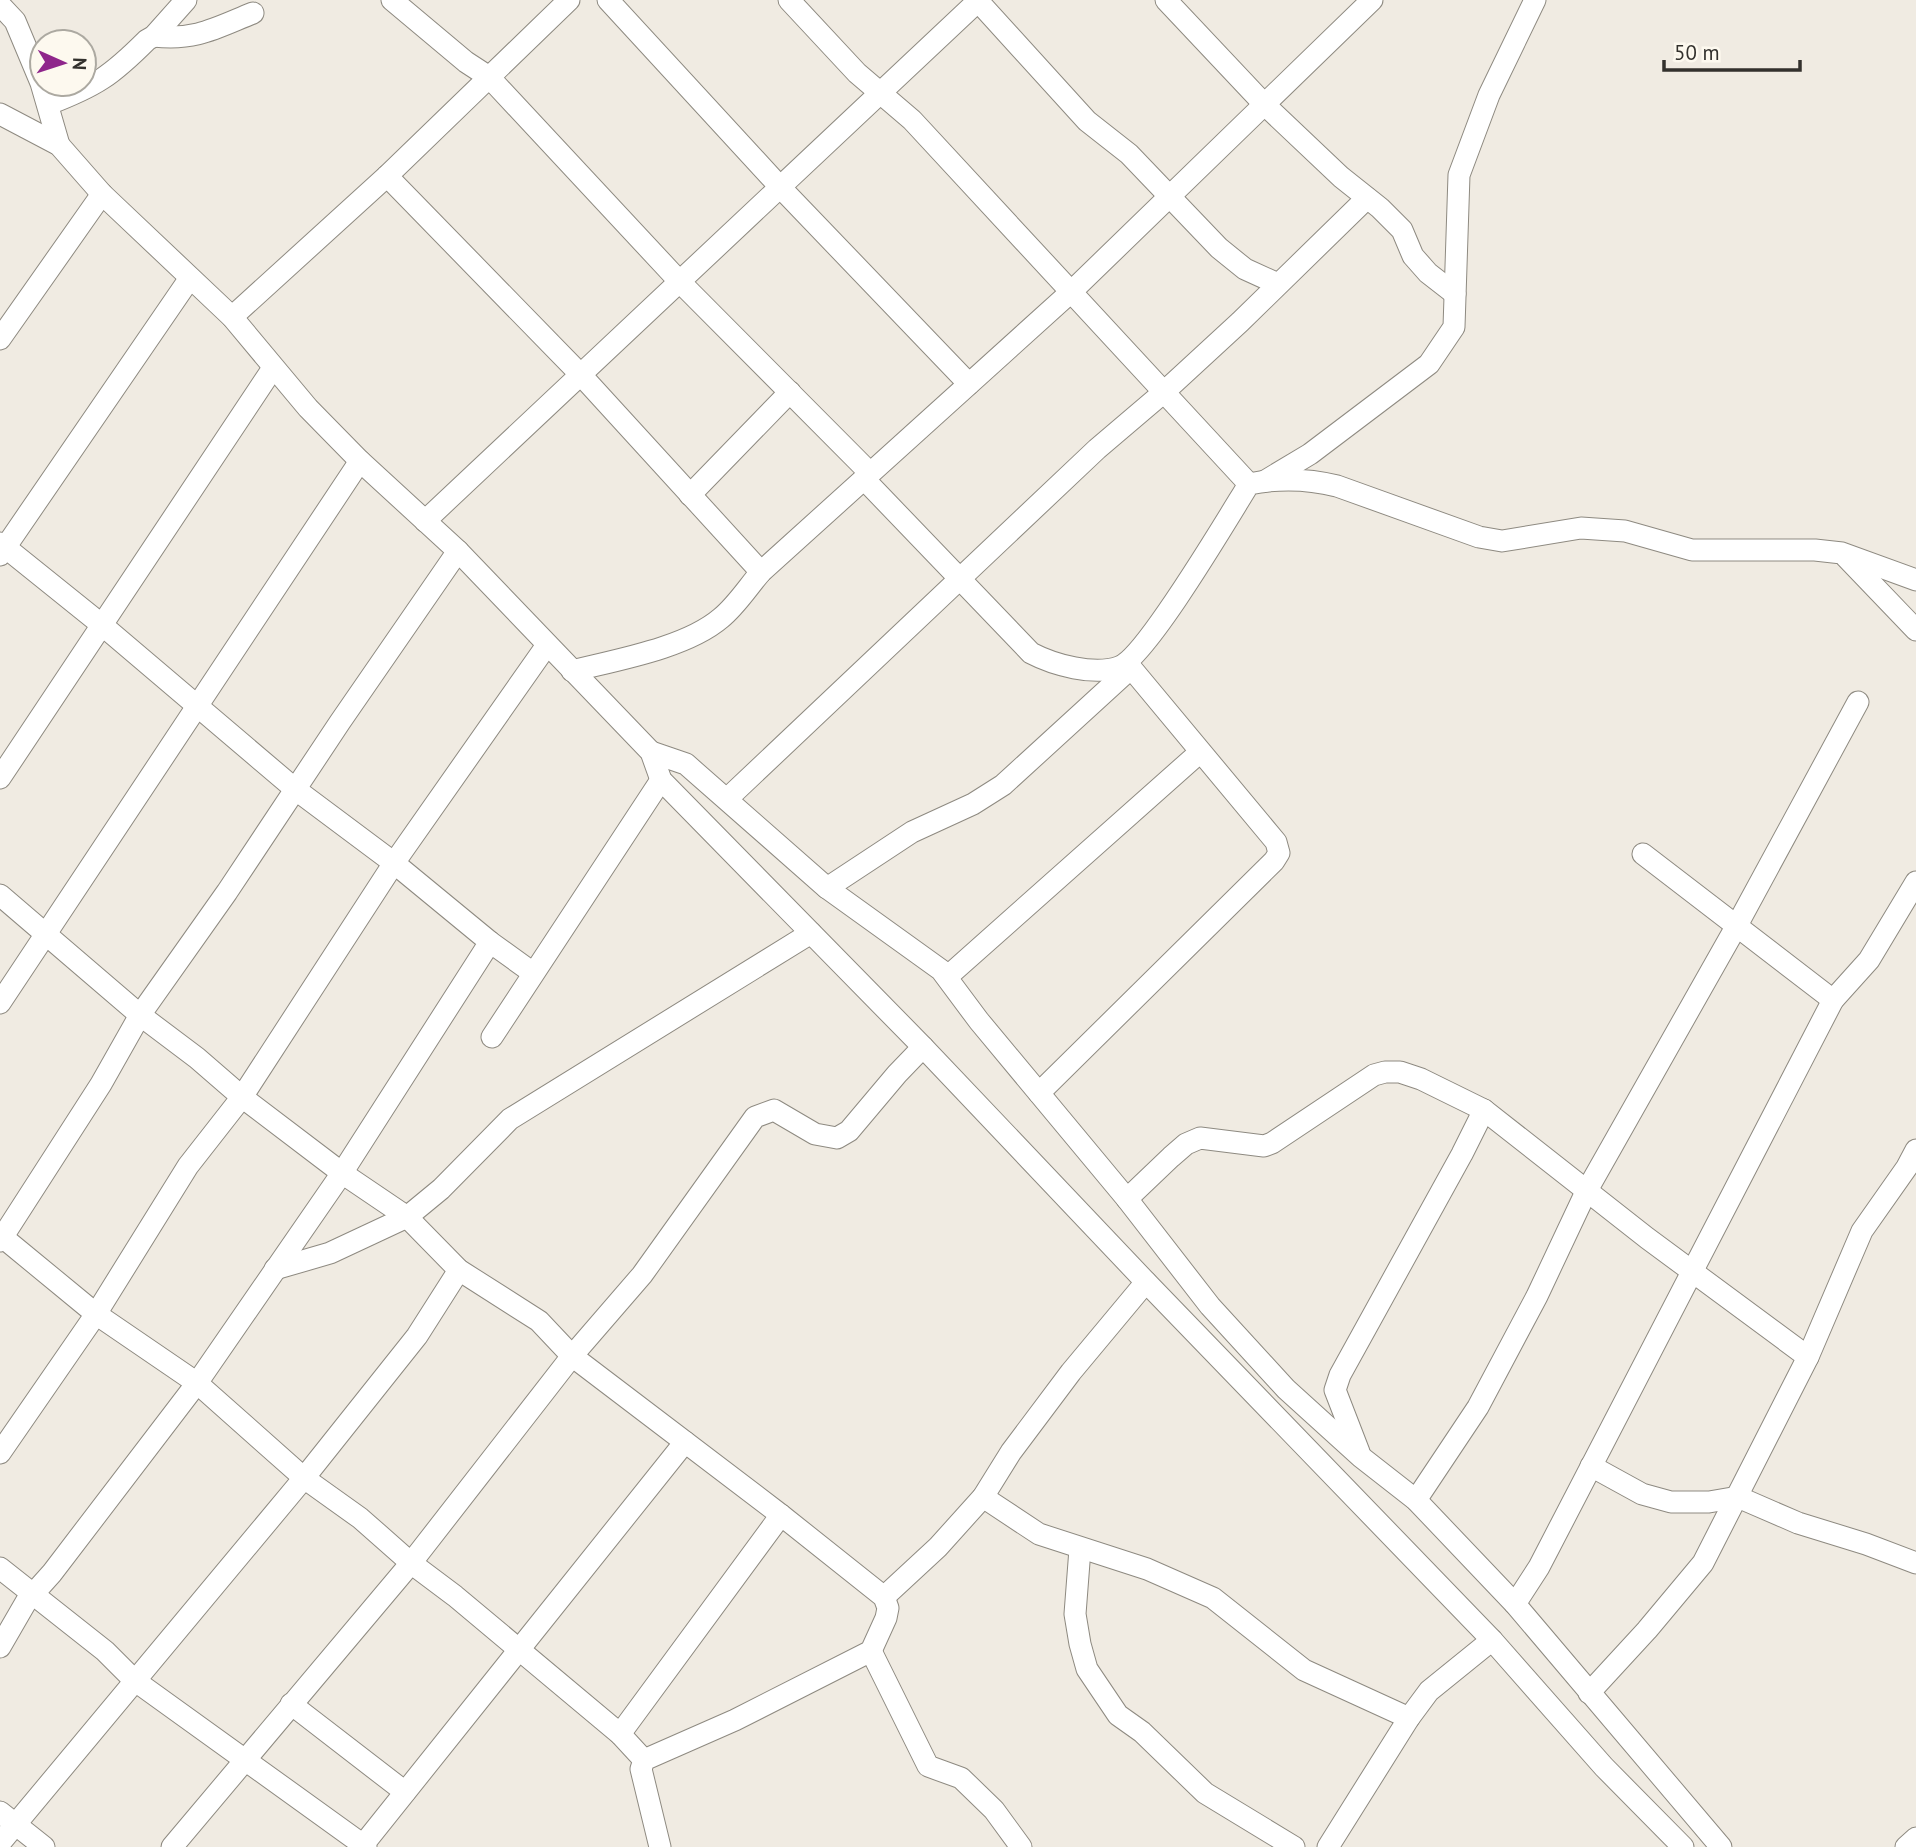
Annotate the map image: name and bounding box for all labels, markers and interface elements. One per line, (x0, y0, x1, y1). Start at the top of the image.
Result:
north arrow (28, 28, 98, 98)
scale bar (1664, 28, 1800, 72)
text: 50 m (1674, 39, 1720, 66)
text: N (68, 57, 92, 71)

